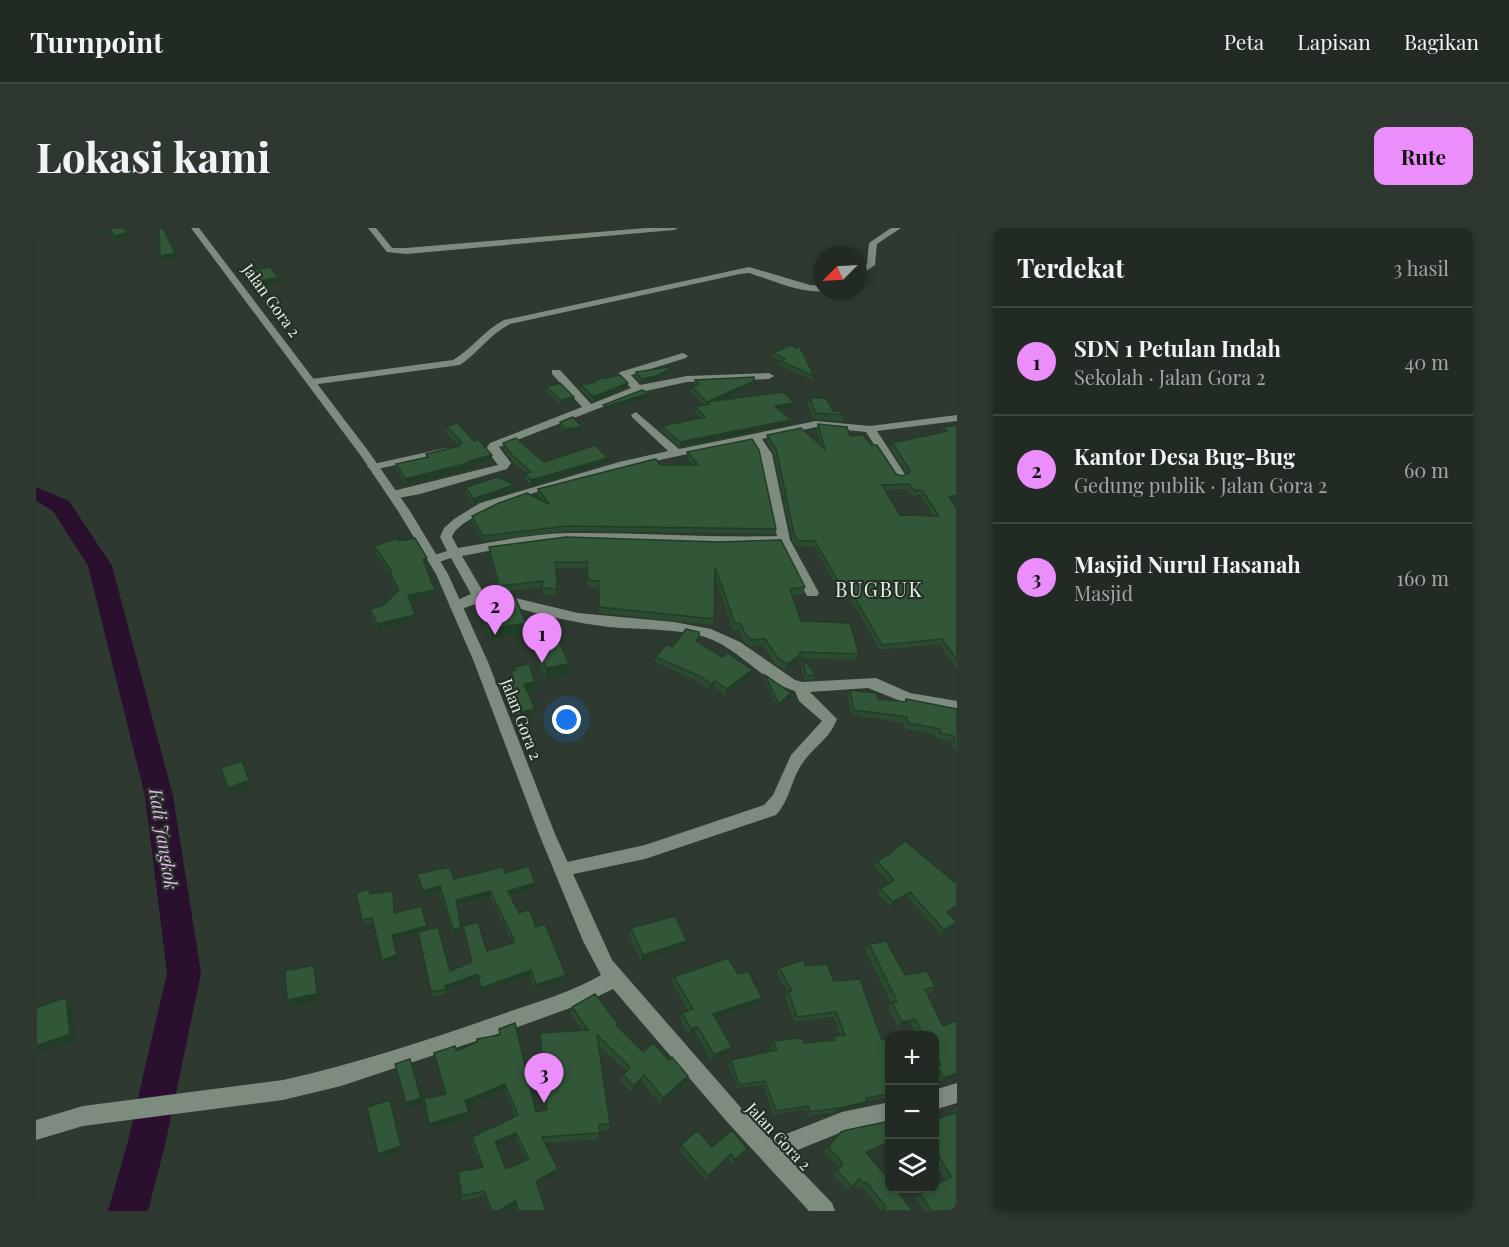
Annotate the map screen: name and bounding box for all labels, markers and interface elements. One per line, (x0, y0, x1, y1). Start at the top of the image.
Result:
text: Turnpoint (30, 23, 163, 60)
text: Peta (1224, 27, 1264, 55)
text: Lapisan (1297, 27, 1371, 55)
text: Bagikan (1404, 27, 1479, 55)
button: Rute (1374, 127, 1473, 185)
text: Lokasi kami (36, 128, 270, 184)
north arrow (813, 246, 867, 300)
text: Terdekat (1017, 250, 1124, 285)
text: 3 hasil (1393, 254, 1449, 281)
street label: Jalan Gora 2 (238, 258, 306, 341)
text: SDN 1 Petulan Indah (1074, 333, 1281, 363)
text: 1 (1033, 348, 1040, 375)
text: 40 m (1404, 348, 1449, 375)
text: Sekolah · Jalan Gora 2 (1074, 363, 1266, 390)
text: Kantor Desa Bug-Bug (1074, 441, 1295, 471)
text: 2 (1031, 456, 1042, 483)
text: 60 m (1404, 456, 1449, 483)
text: Gedung publik · Jalan Gora 2 (1074, 471, 1327, 498)
text: Masjid Nurul Hasanah (1074, 549, 1301, 579)
text: 3 (1032, 564, 1041, 591)
text: 160 m (1397, 564, 1449, 591)
district label: BUGBUK (835, 575, 923, 602)
text: Masjid (1074, 579, 1133, 606)
pin: 2 (476, 586, 514, 635)
pin: 1 (522, 614, 562, 663)
street label: Jalan Gora 2 (497, 674, 547, 763)
your location (552, 705, 581, 734)
water label: Kali Jangkok (144, 786, 184, 891)
map controls (885, 1031, 939, 1193)
button: + (885, 1031, 939, 1085)
pin: 3 (524, 1054, 564, 1103)
button: − (885, 1085, 939, 1139)
street label: Jalan Gora 2 (741, 1097, 816, 1174)
button: layers (885, 1139, 939, 1193)

